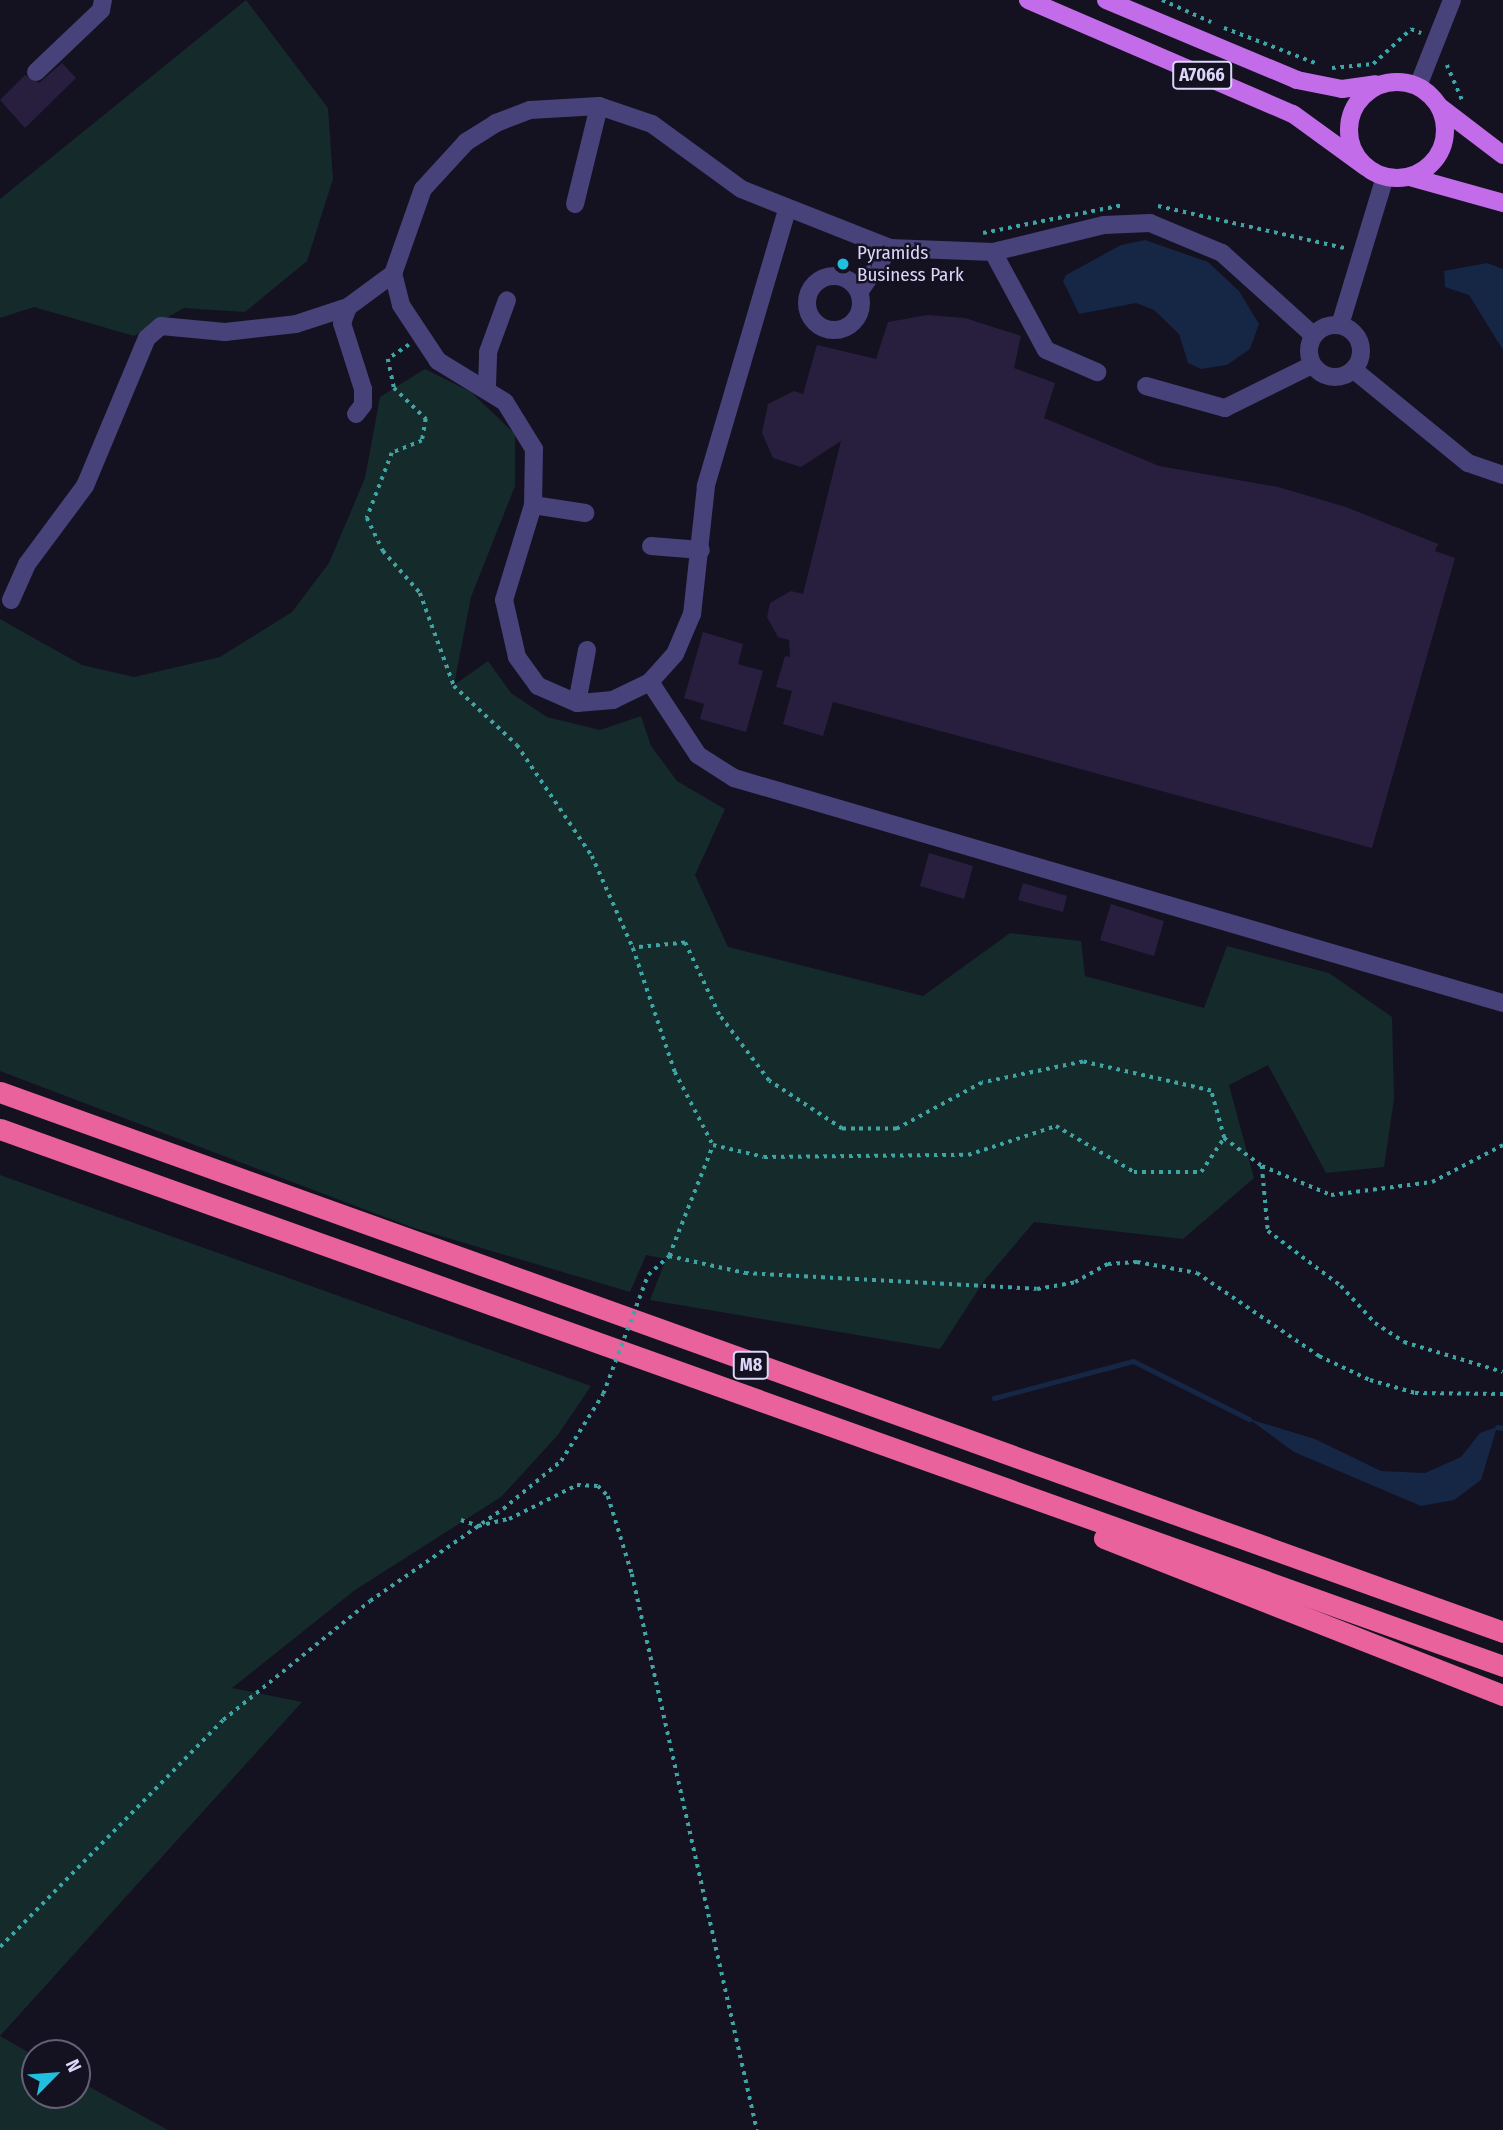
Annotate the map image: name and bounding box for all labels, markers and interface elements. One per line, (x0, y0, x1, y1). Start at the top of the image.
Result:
road number: A7066 (1170, 60, 1234, 90)
place label: Pyramids Business Park (857, 242, 964, 286)
marker: Pyramids Business Park (835, 256, 851, 272)
road number: M8 (732, 1350, 770, 1380)
north arrow (21, 2039, 91, 2109)
text: N (61, 2056, 86, 2076)

